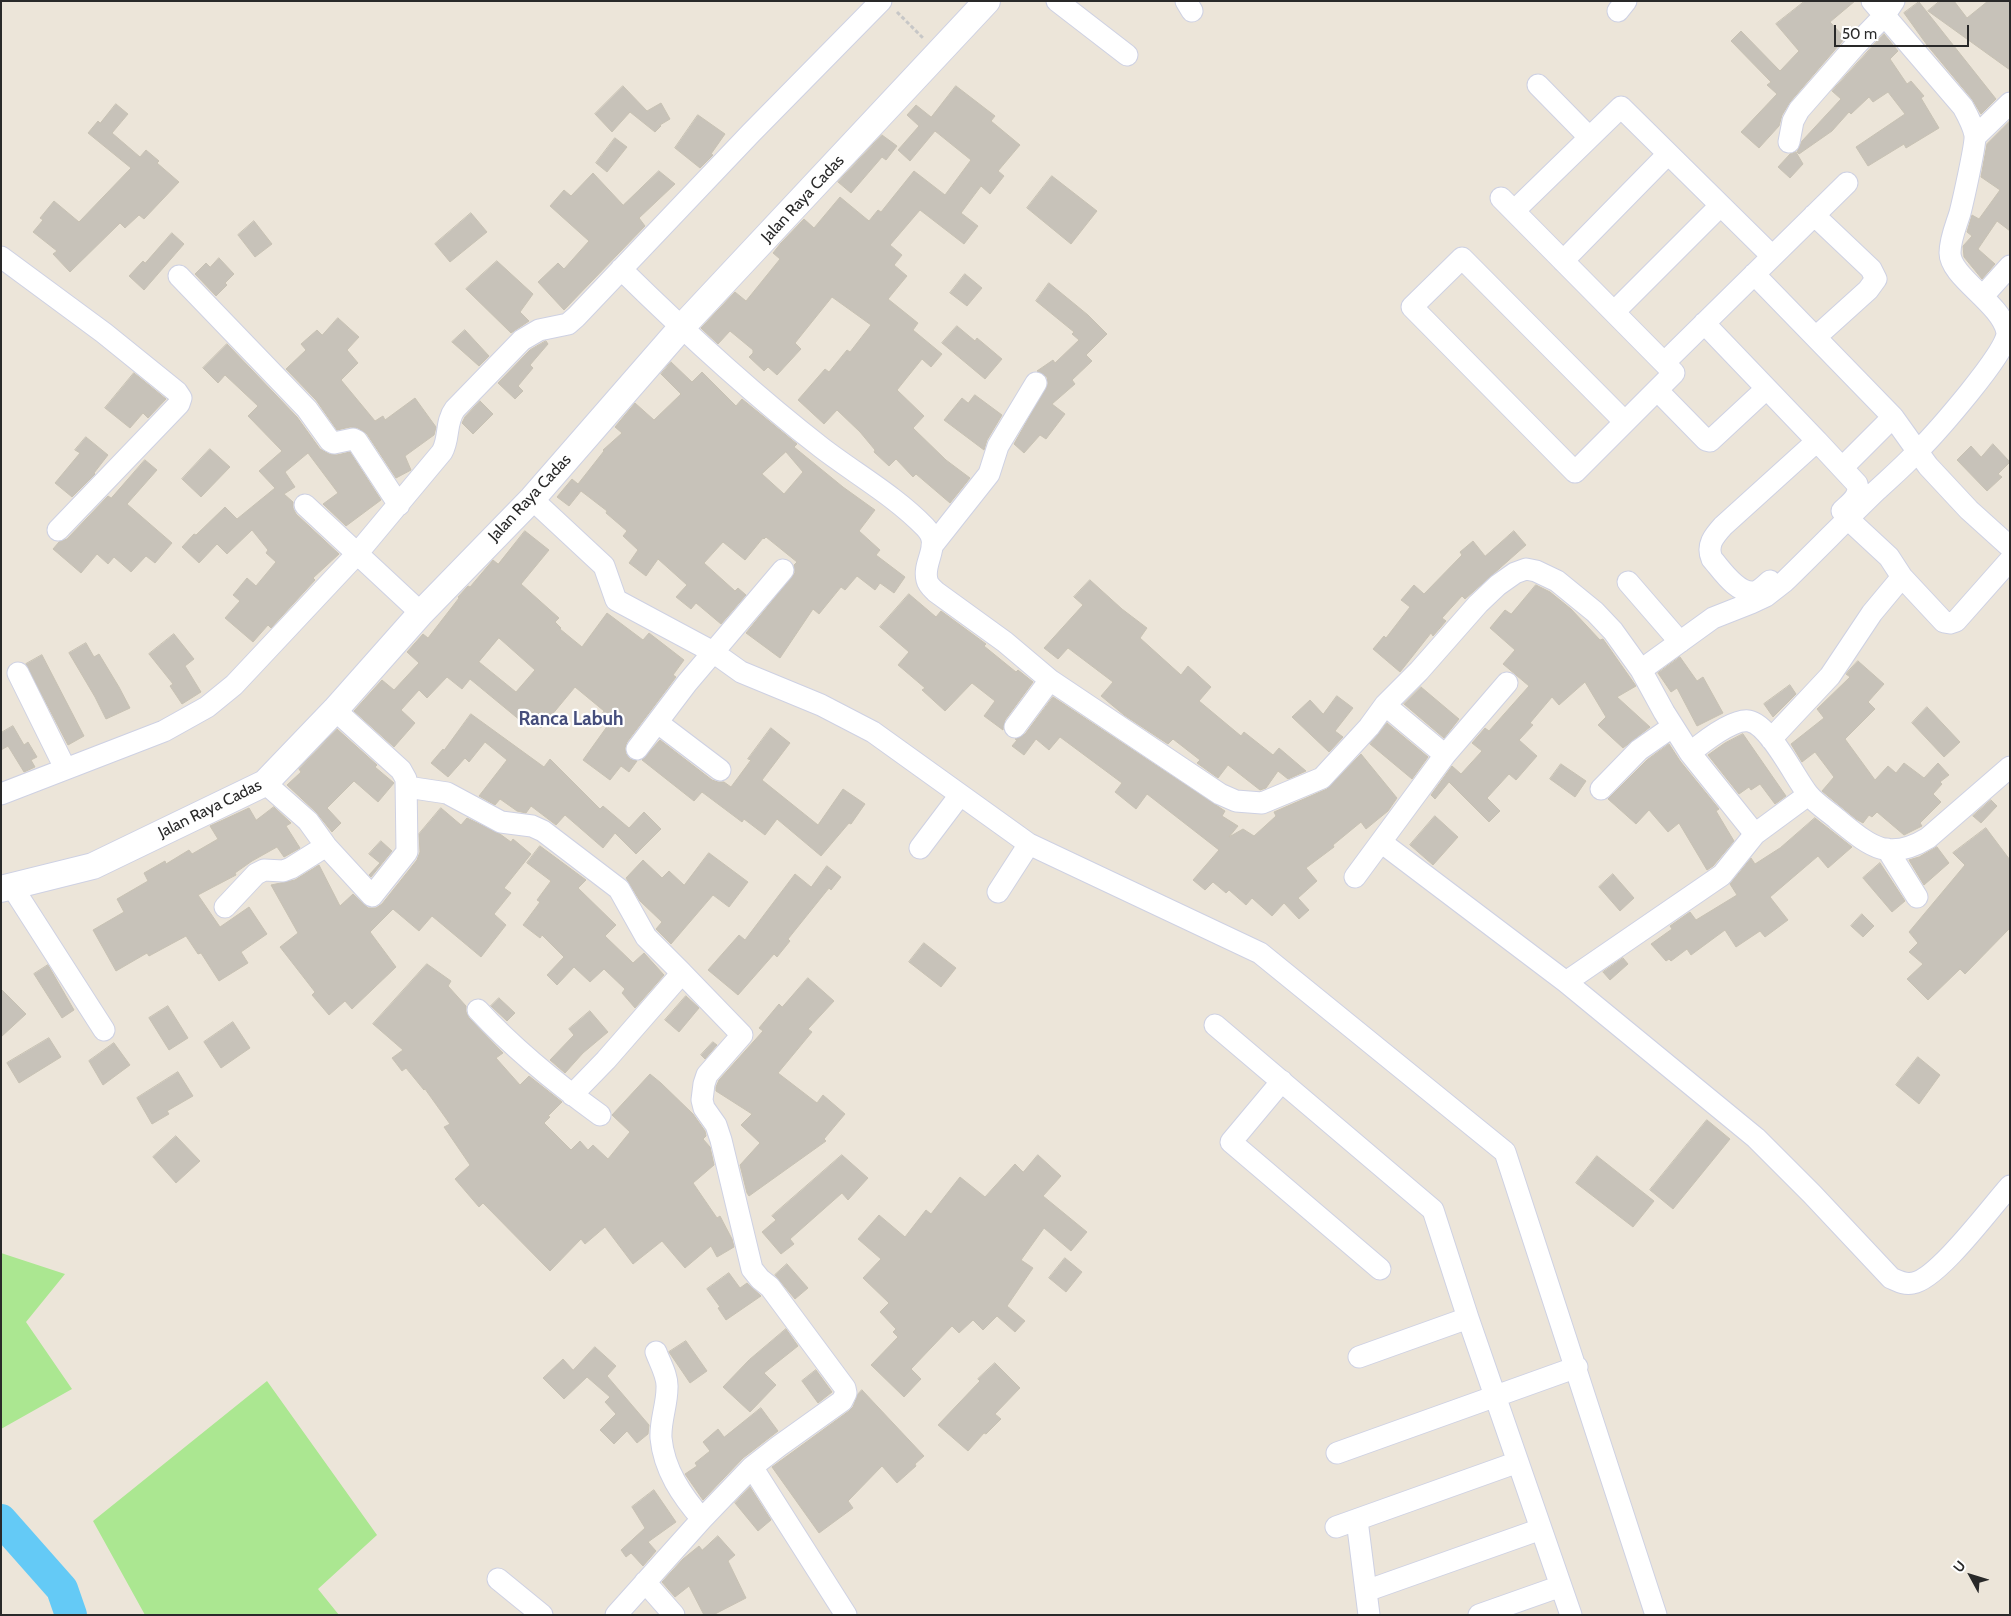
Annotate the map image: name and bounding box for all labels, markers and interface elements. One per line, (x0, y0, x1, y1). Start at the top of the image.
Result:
scale bar (1836, 15, 1971, 47)
text: 50 m (1842, 25, 1877, 43)
street label: Jalan Raya Cadas (758, 151, 848, 247)
street label: Jalan Raya Cadas (485, 450, 575, 546)
district label: Ranca Labuh (519, 708, 623, 730)
street label: Jalan Raya Cadas (155, 776, 265, 842)
north arrow (1946, 1551, 1996, 1601)
text: U (1949, 1557, 1970, 1576)

